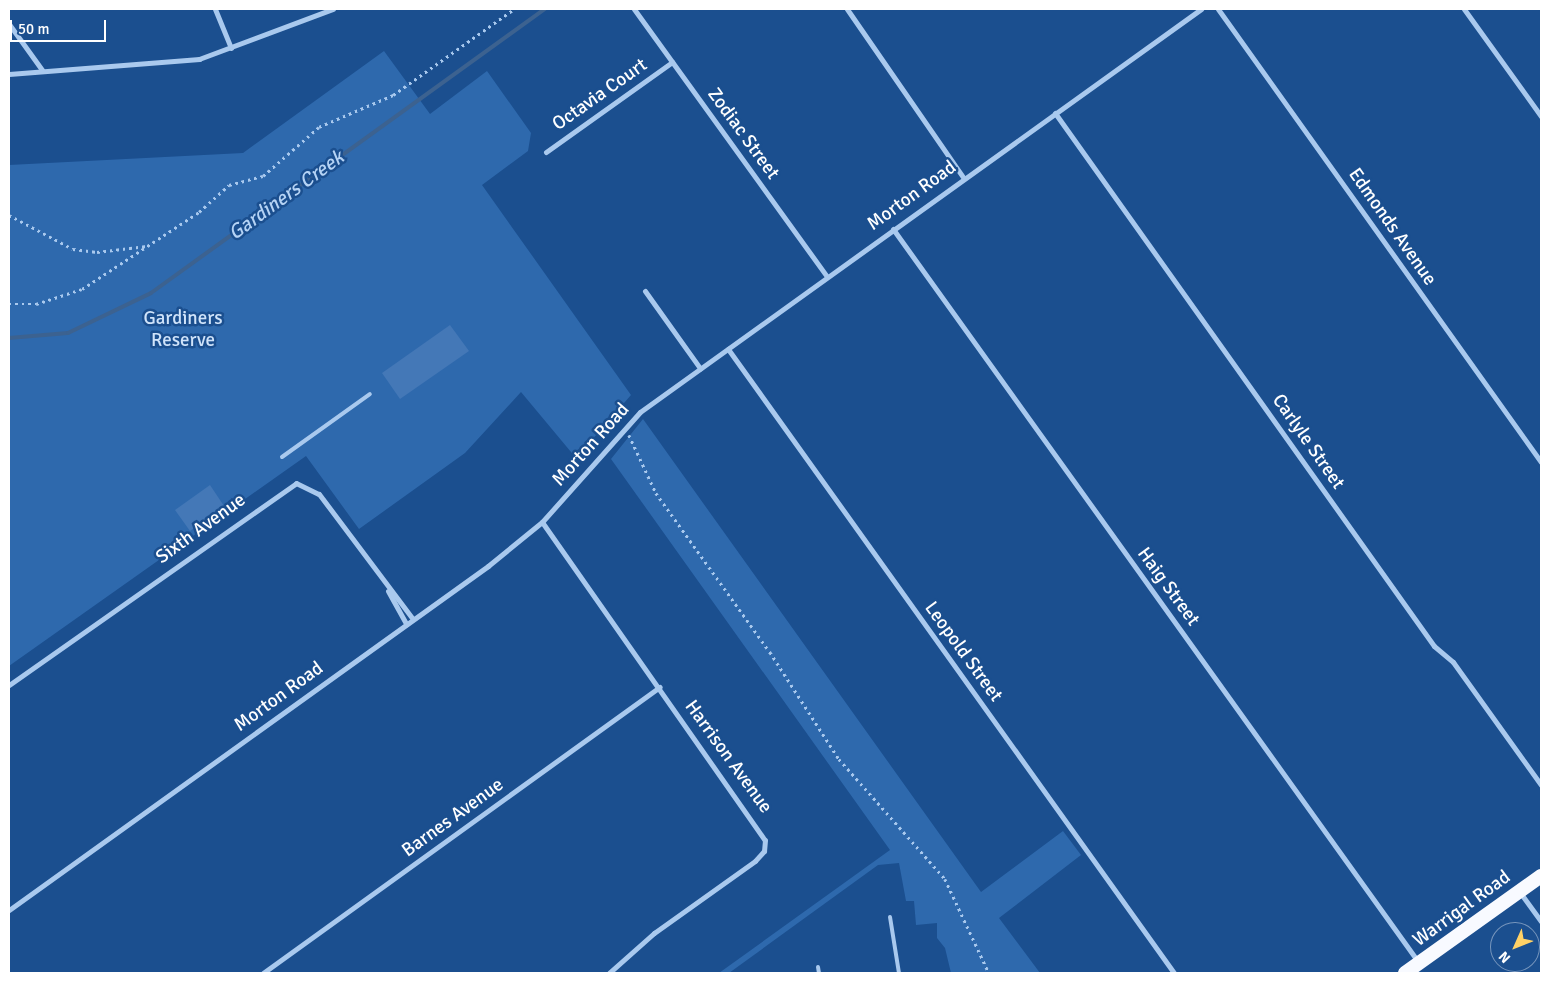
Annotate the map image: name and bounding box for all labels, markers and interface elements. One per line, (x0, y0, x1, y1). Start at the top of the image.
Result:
scale bar (12, 10, 109, 42)
text: 50 m (18, 20, 49, 38)
street label: Octavia Court (548, 54, 652, 136)
street label: Zodiac Street (702, 84, 784, 184)
water label: Gardiners Creek (224, 145, 348, 245)
street label: Morton Road (863, 156, 961, 236)
street label: Edmonds Avenue (1343, 164, 1441, 290)
park label: Gardiners Reserve (144, 308, 222, 352)
street label: Carlyle Street (1267, 390, 1349, 494)
street label: Morton Road (548, 399, 634, 491)
street label: Sixth Avenue (152, 489, 250, 569)
street label: Haig Street (1132, 543, 1204, 631)
street label: Leopold Street (919, 598, 1007, 706)
street label: Morton Road (230, 657, 328, 737)
street label: Harrison Avenue (679, 696, 777, 818)
street label: Barnes Avenue (398, 774, 508, 862)
street label: Warrigal Road (1409, 866, 1515, 952)
north arrow (1490, 922, 1540, 972)
text: N (1495, 948, 1514, 966)

